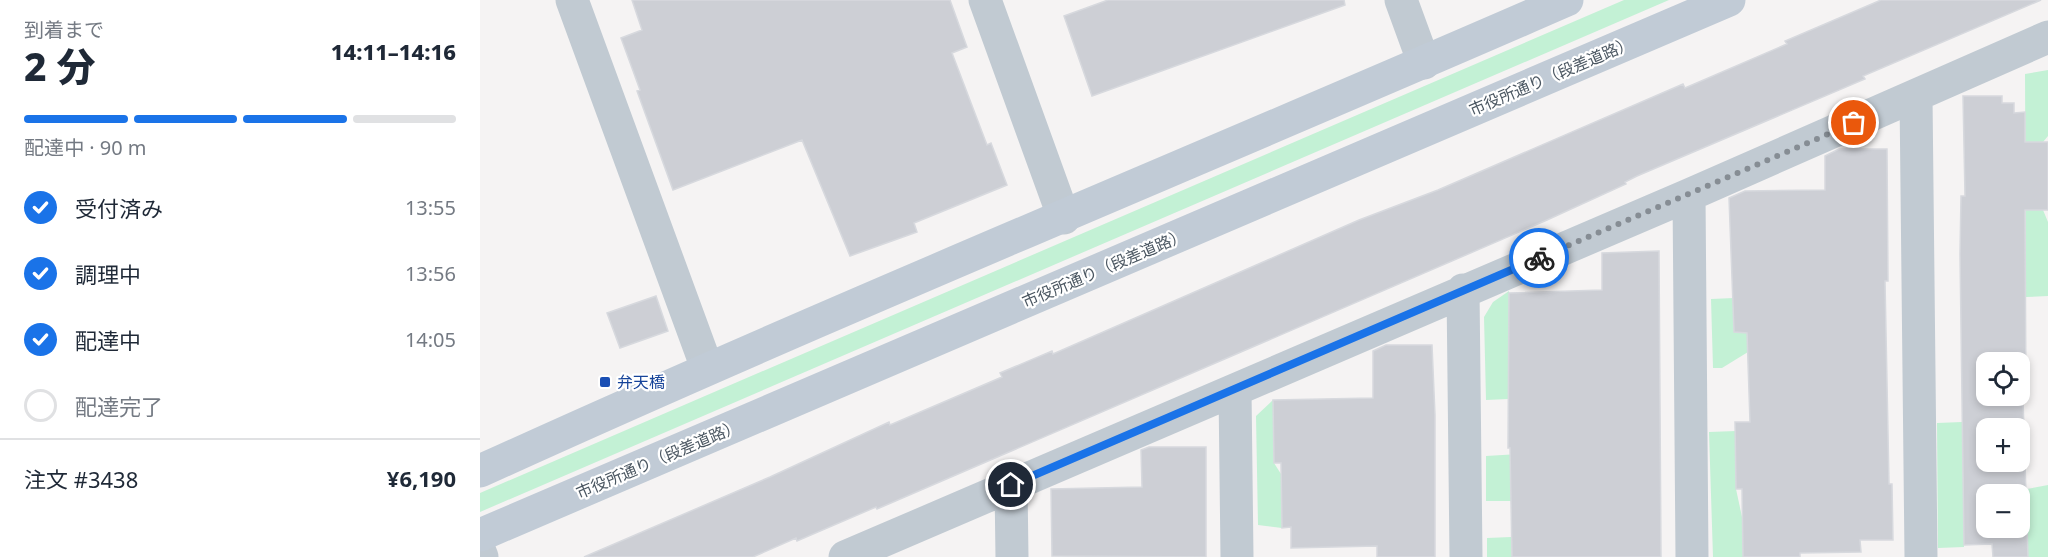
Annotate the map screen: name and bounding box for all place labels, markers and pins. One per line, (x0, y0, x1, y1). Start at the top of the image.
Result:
pin (1828, 97, 1879, 148)
place label: 弁天橋 (617, 371, 665, 393)
marker: 弁天橋 (598, 375, 612, 389)
pin (985, 459, 1036, 510)

